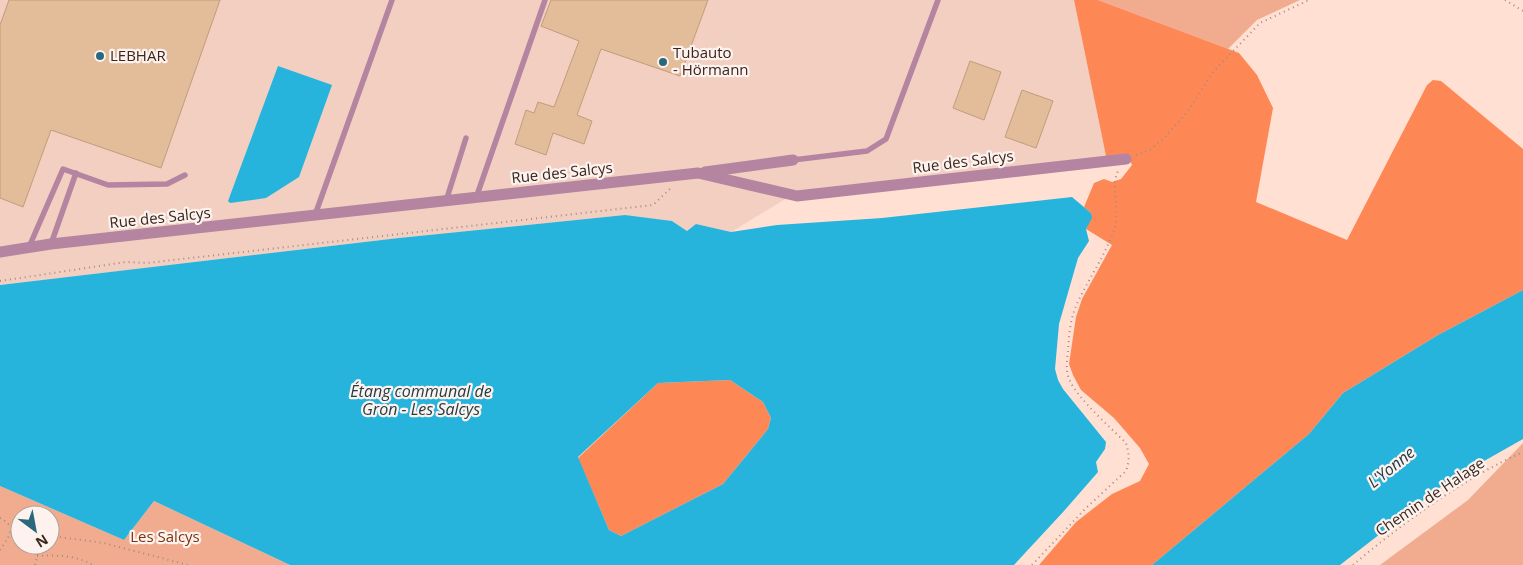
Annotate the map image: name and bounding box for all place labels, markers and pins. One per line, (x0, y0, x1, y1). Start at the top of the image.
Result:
place label: Tubauto - Hörmann (673, 42, 749, 79)
place label: LEBHAR (110, 45, 166, 65)
marker: LEBHAR (94, 50, 106, 62)
marker: Tubauto - Hörmann (657, 56, 669, 68)

